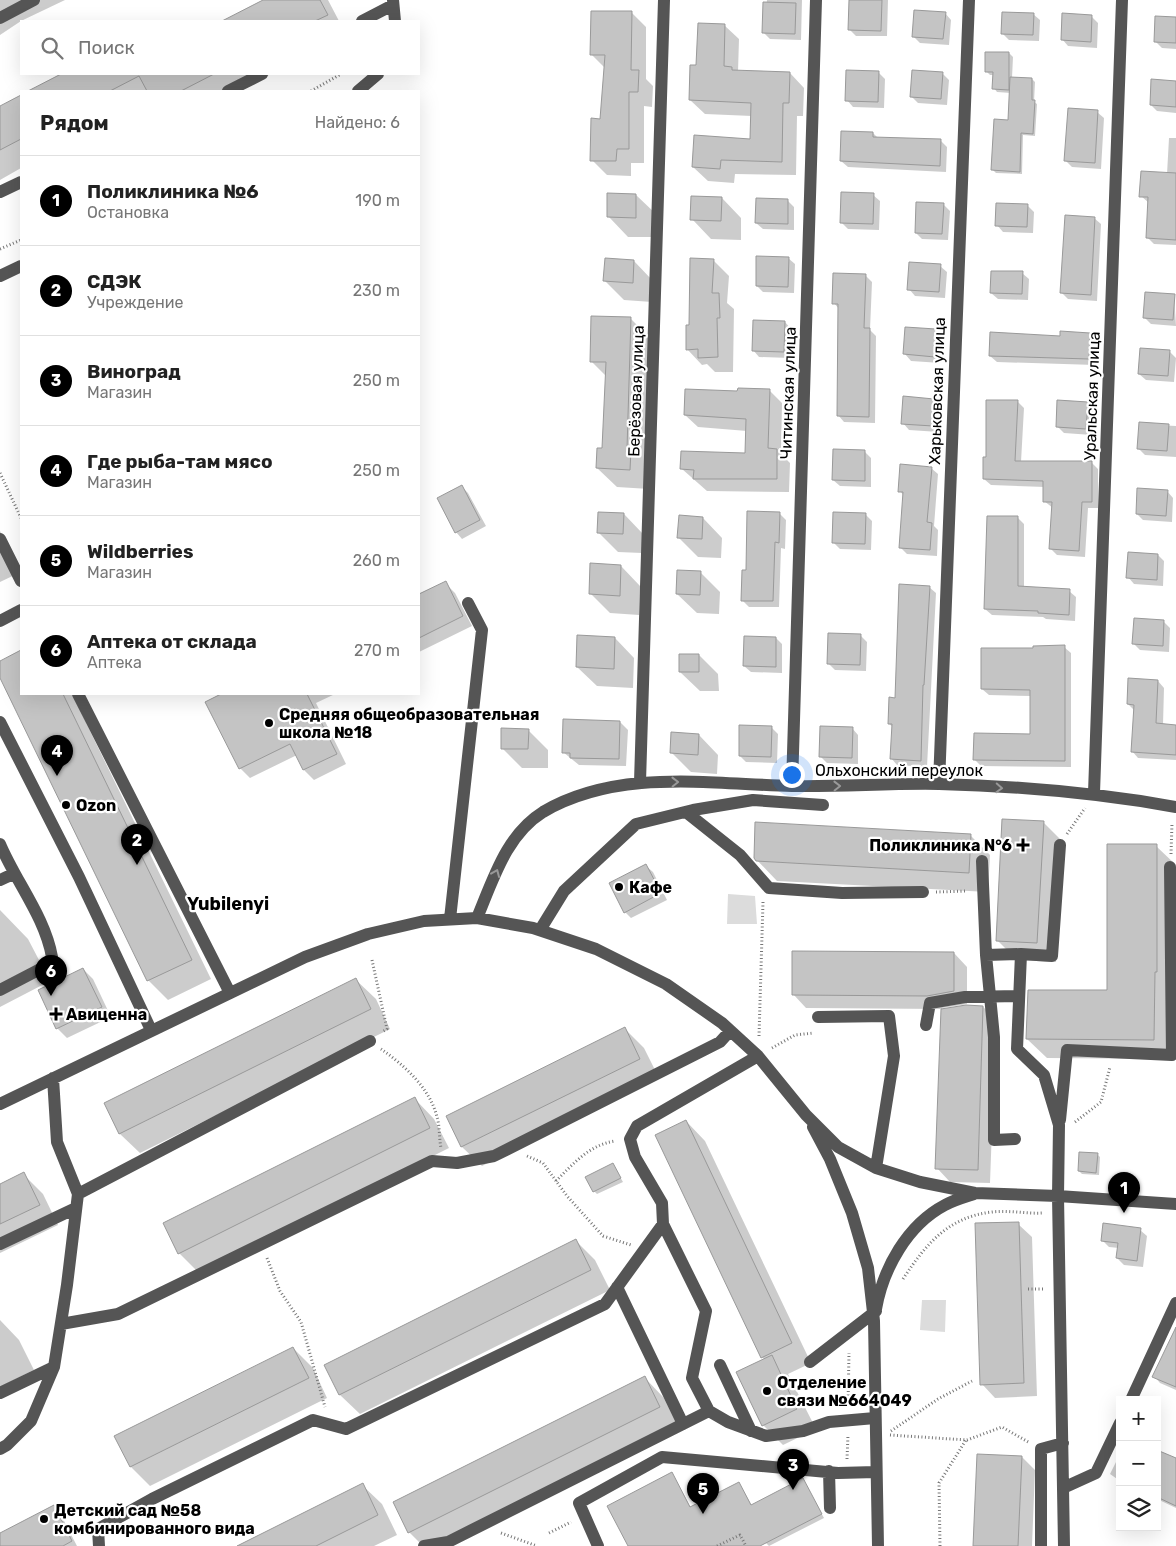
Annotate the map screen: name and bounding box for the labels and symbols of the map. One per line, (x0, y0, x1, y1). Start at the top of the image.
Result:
street label: Харьковская улица (925, 317, 949, 465)
street label: Берёзовая улица (624, 325, 648, 457)
street label: Читинская улица (776, 326, 800, 460)
street label: Уральская улица (1080, 331, 1104, 461)
place label: Средняя общеобразовательная школа №18 (279, 705, 539, 742)
marker: Средняя общеобразовательная школа №18 (263, 717, 275, 729)
pin: 4 (41, 735, 73, 776)
street label: Ольхонский переулок (815, 761, 984, 780)
your location (779, 762, 805, 788)
one-way arrow (671, 777, 679, 787)
one-way arrow (833, 780, 841, 791)
one-way arrow (996, 782, 1004, 793)
place label: Ozon (76, 796, 116, 815)
marker: Ozon (60, 799, 72, 811)
pin: 2 (121, 824, 153, 865)
place label: Поликлиника N°6 (869, 836, 1012, 855)
marker: Поликлиника N°6 (1016, 838, 1030, 852)
one-way arrow (490, 869, 500, 878)
place label: Кафе (629, 878, 672, 897)
marker: Кафе (613, 881, 625, 893)
district label: Yubilenyi (187, 893, 269, 915)
pin: 6 (35, 955, 67, 996)
place label: Авиценна (66, 1005, 147, 1024)
marker: Авиценна (50, 1008, 62, 1020)
pin: 1 (1108, 1172, 1140, 1213)
place label: Отделение связи №664049 (777, 1373, 912, 1410)
marker: Отделение связи №664049 (761, 1385, 773, 1397)
pin: 3 (777, 1449, 809, 1490)
pin: 5 (687, 1473, 719, 1514)
place label: Детский сад №58 комбинированного вида (54, 1501, 255, 1538)
marker: Детский сад №58 комбинированного вида (38, 1513, 50, 1525)

